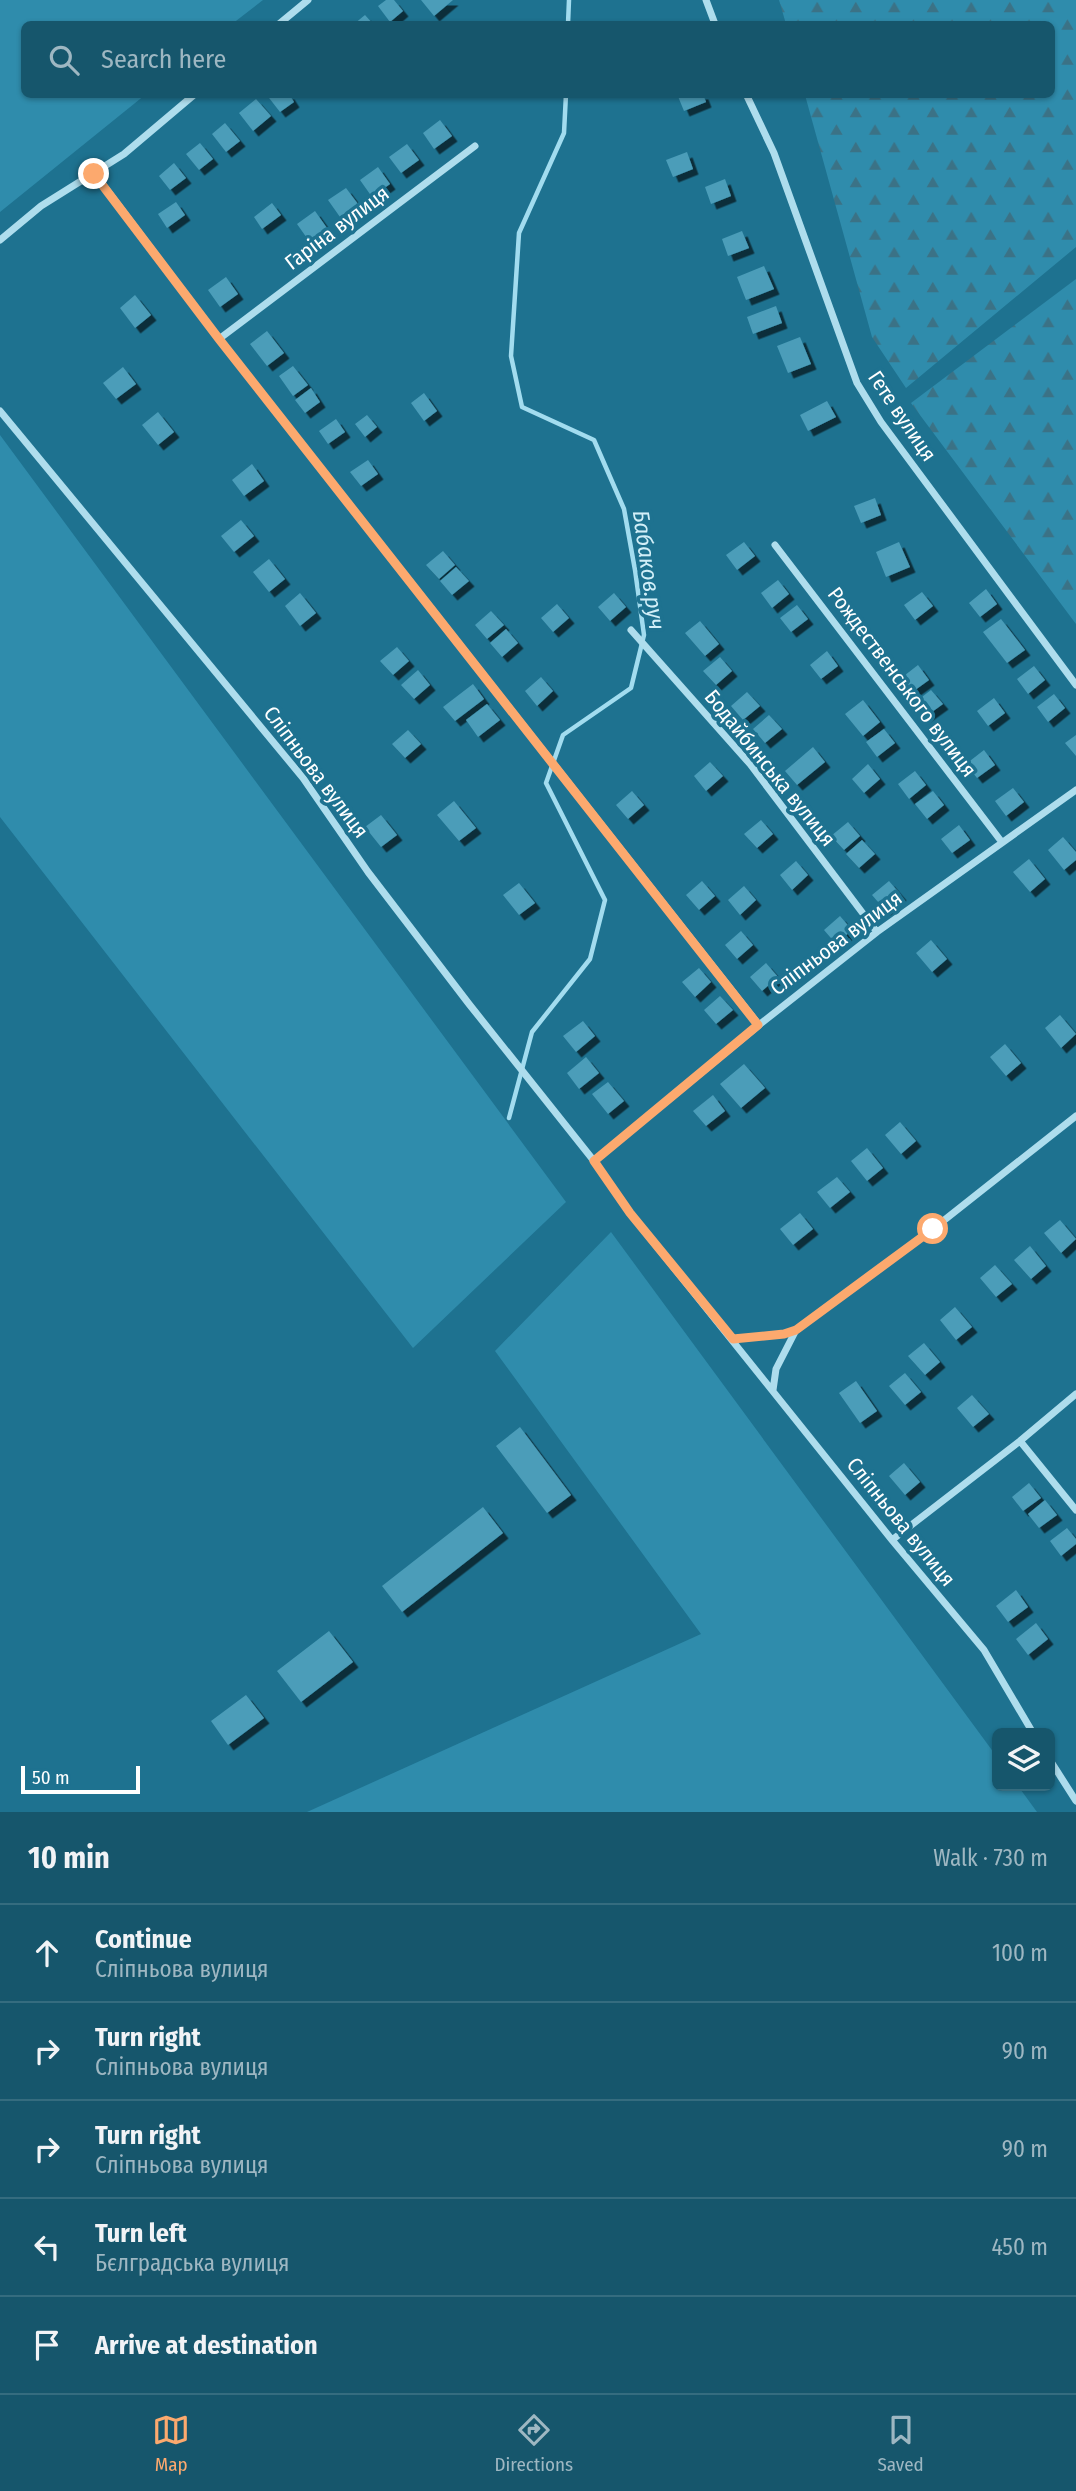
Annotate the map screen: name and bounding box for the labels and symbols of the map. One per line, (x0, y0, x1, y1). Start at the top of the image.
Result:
route end (78, 158, 109, 189)
street label: Гаріна вулиця (280, 180, 394, 276)
street label: Гете вулиця (862, 366, 942, 466)
water label: Бабаков.руч (627, 508, 671, 632)
street label: Рождественського вулиця (822, 582, 982, 782)
street label: Бодайбинська вулиця (699, 684, 841, 852)
street label: Сліпньова вулиця (258, 701, 374, 843)
street label: Сліпньова вулиця (765, 885, 907, 1001)
route start (917, 1213, 948, 1244)
street label: Сліпньова вулиця (841, 1452, 961, 1592)
scale bar (21, 1763, 140, 1795)

